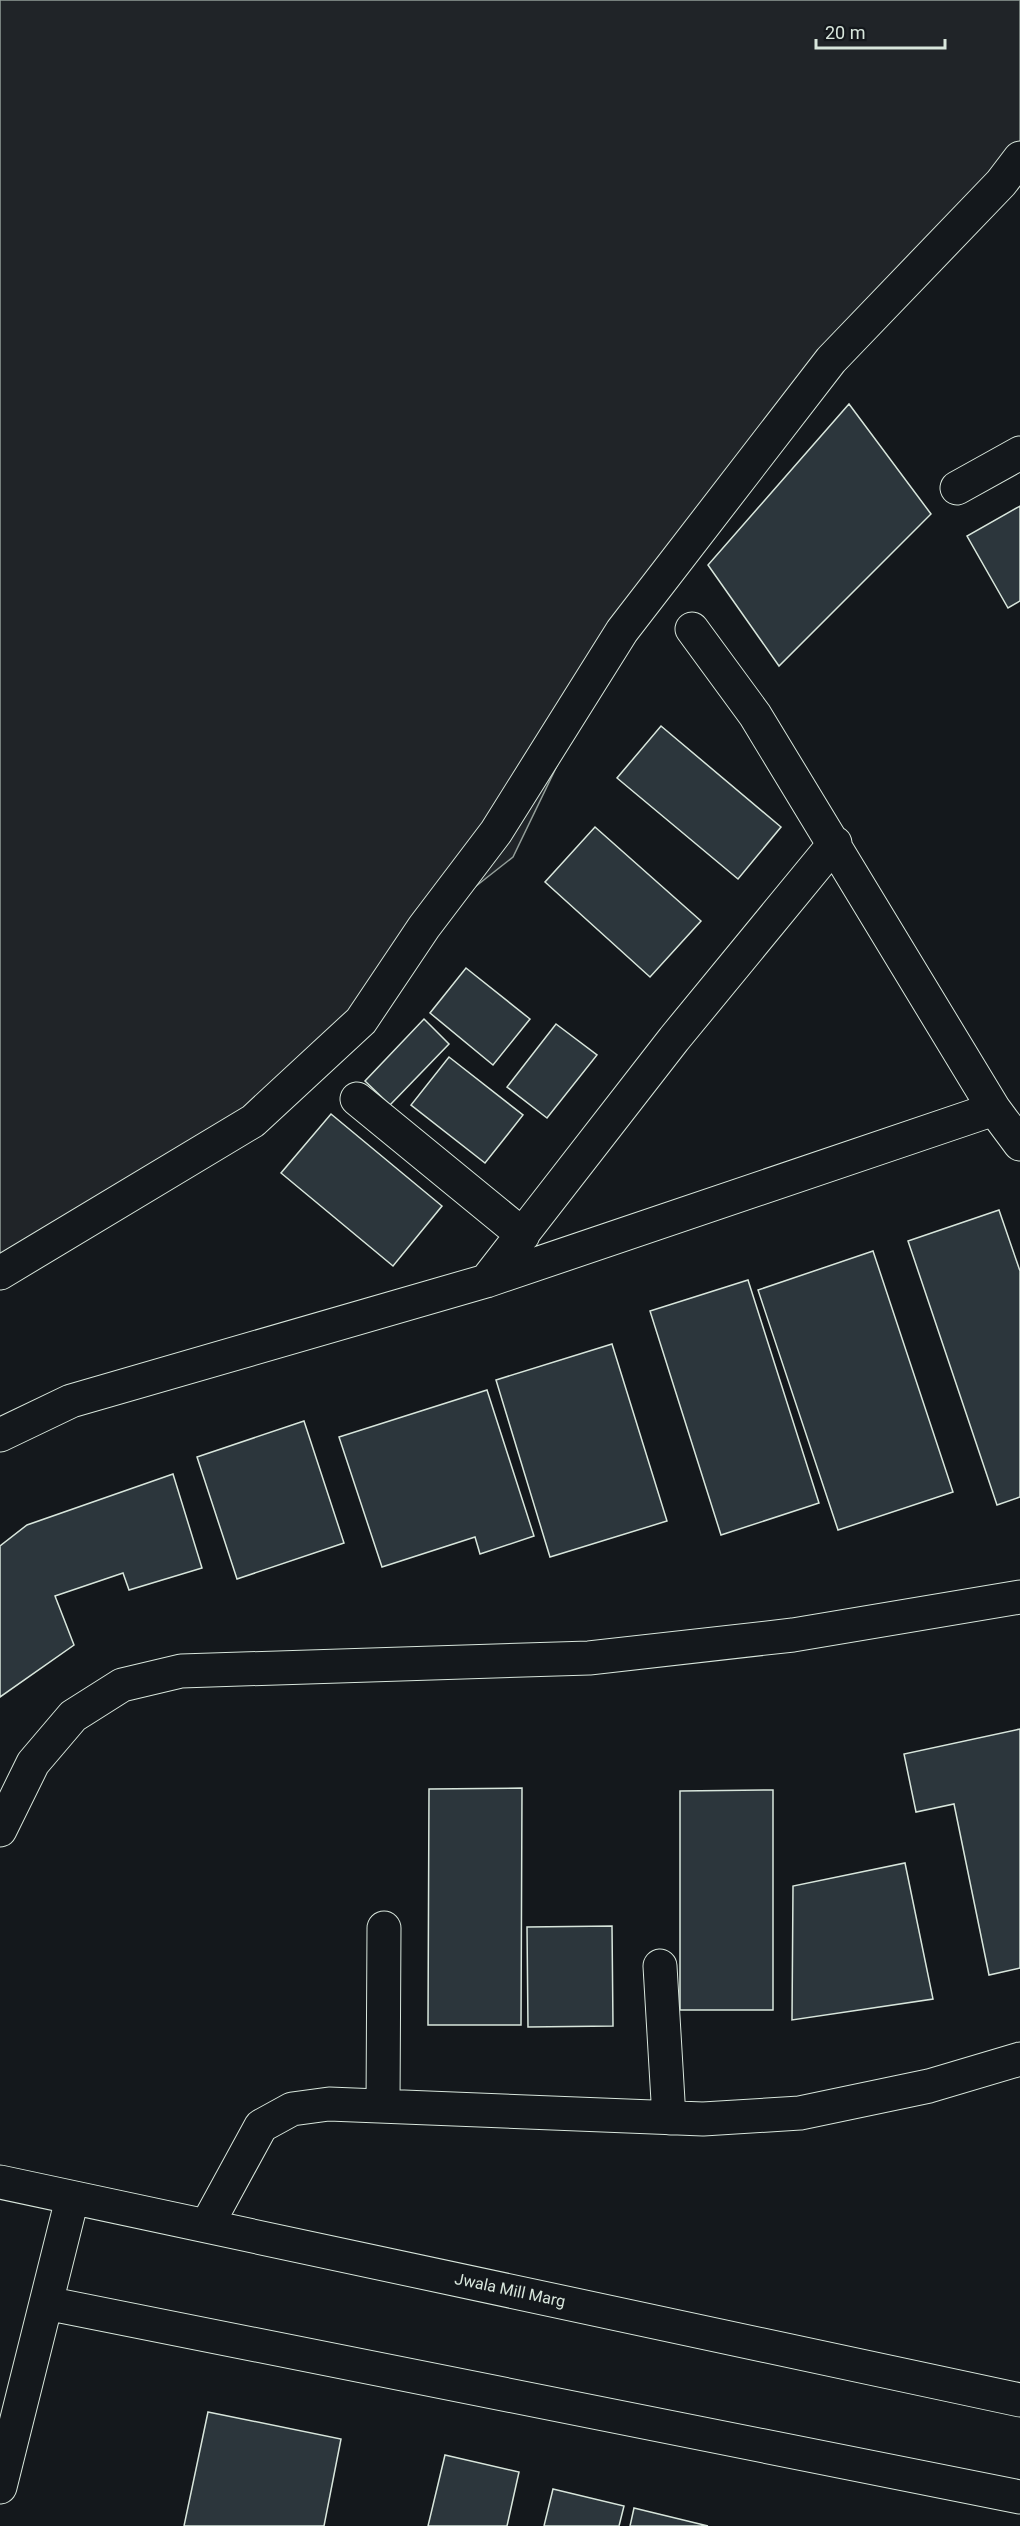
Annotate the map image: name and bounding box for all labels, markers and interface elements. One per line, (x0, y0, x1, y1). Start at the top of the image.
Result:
scale bar (816, 12, 945, 50)
text: 20 m (825, 22, 865, 43)
street label: Jwala Mill Marg (453, 2269, 567, 2311)

